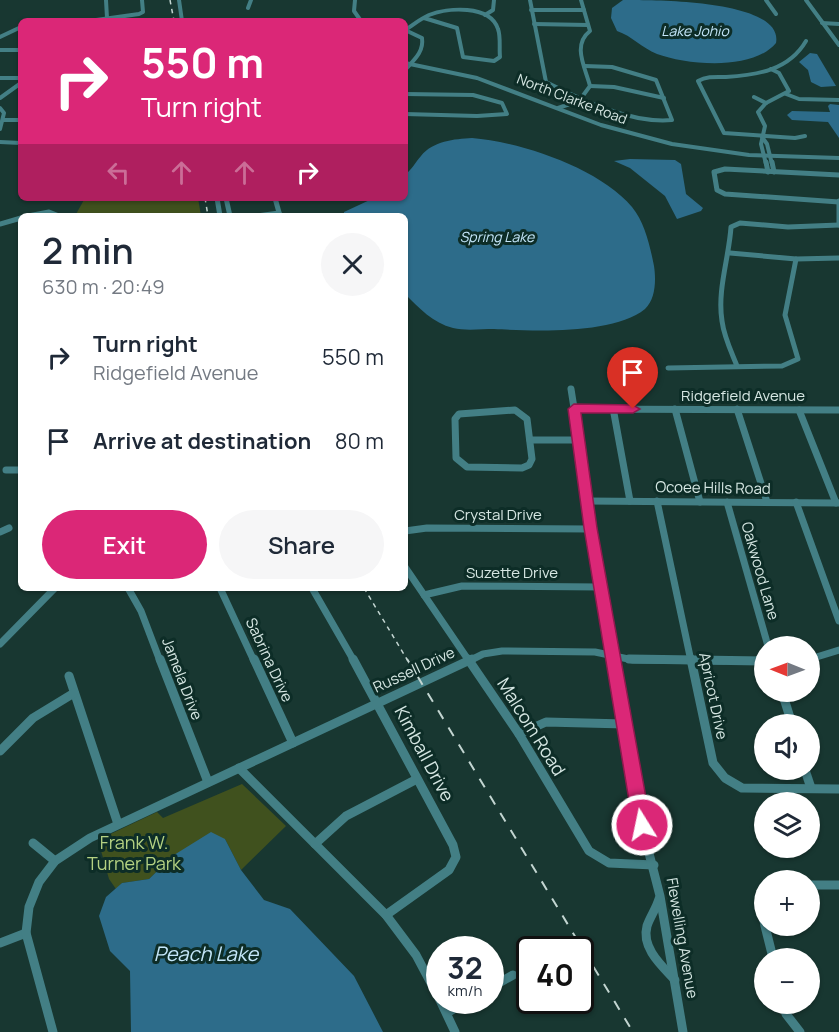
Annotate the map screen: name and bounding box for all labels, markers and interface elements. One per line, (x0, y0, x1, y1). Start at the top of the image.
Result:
water label: Lake Johio (661, 21, 729, 40)
text: 550 m (141, 33, 264, 91)
icon: right (42, 42, 120, 120)
street label: North Clarke Road (514, 69, 630, 128)
text: Turn right (141, 88, 262, 125)
icon: left (102, 156, 135, 189)
icon: ahead (165, 156, 198, 189)
icon: ahead (228, 156, 261, 189)
icon: right (291, 156, 324, 189)
text: 2 min (42, 226, 134, 275)
water label: Spring Lake (460, 227, 535, 246)
button: close (321, 233, 384, 296)
text: 630 m · 20:49 (42, 273, 165, 300)
text: Turn right (93, 329, 198, 359)
icon: right (42, 341, 75, 374)
text: 550 m (322, 342, 384, 372)
pin (607, 347, 658, 409)
icon: arrive (616, 356, 649, 389)
text: Ridgefield Avenue (93, 359, 258, 386)
street label: Ridgefield Avenue (681, 385, 805, 406)
icon: arrive (42, 425, 75, 458)
text: Arrive at destination (93, 426, 311, 456)
text: 80 m (335, 426, 384, 456)
street label: Ocoee Hills Road (655, 476, 771, 499)
street label: Crystal Drive (454, 504, 542, 525)
button: Exit (42, 510, 207, 579)
button: Share (219, 510, 384, 579)
street label: Oakwood Lane (736, 519, 785, 623)
street label: Suzette Drive (466, 562, 558, 583)
street label: Sabrina Drive (241, 614, 298, 706)
street label: Jamela Drive (157, 635, 208, 723)
north arrow (754, 636, 820, 702)
map controls (754, 636, 820, 1014)
street label: Russell Drive (369, 641, 458, 698)
street label: Apricot Drive (694, 651, 733, 741)
street label: Malcom Road (492, 673, 571, 780)
street label: Kimball Drive (390, 702, 460, 805)
button: sound (754, 714, 820, 780)
button: layers (754, 792, 820, 858)
position arrow (610, 793, 674, 857)
park label: Frank W. Turner Park (87, 830, 182, 875)
button: + (754, 870, 820, 936)
street label: Flewelling Avenue (662, 876, 703, 1000)
speed limit sign: 40 (516, 936, 594, 1014)
water label: Peach Lake (154, 940, 259, 967)
text: 32 (447, 947, 483, 988)
button: − (754, 948, 820, 1014)
text: km/h (448, 980, 482, 1001)

